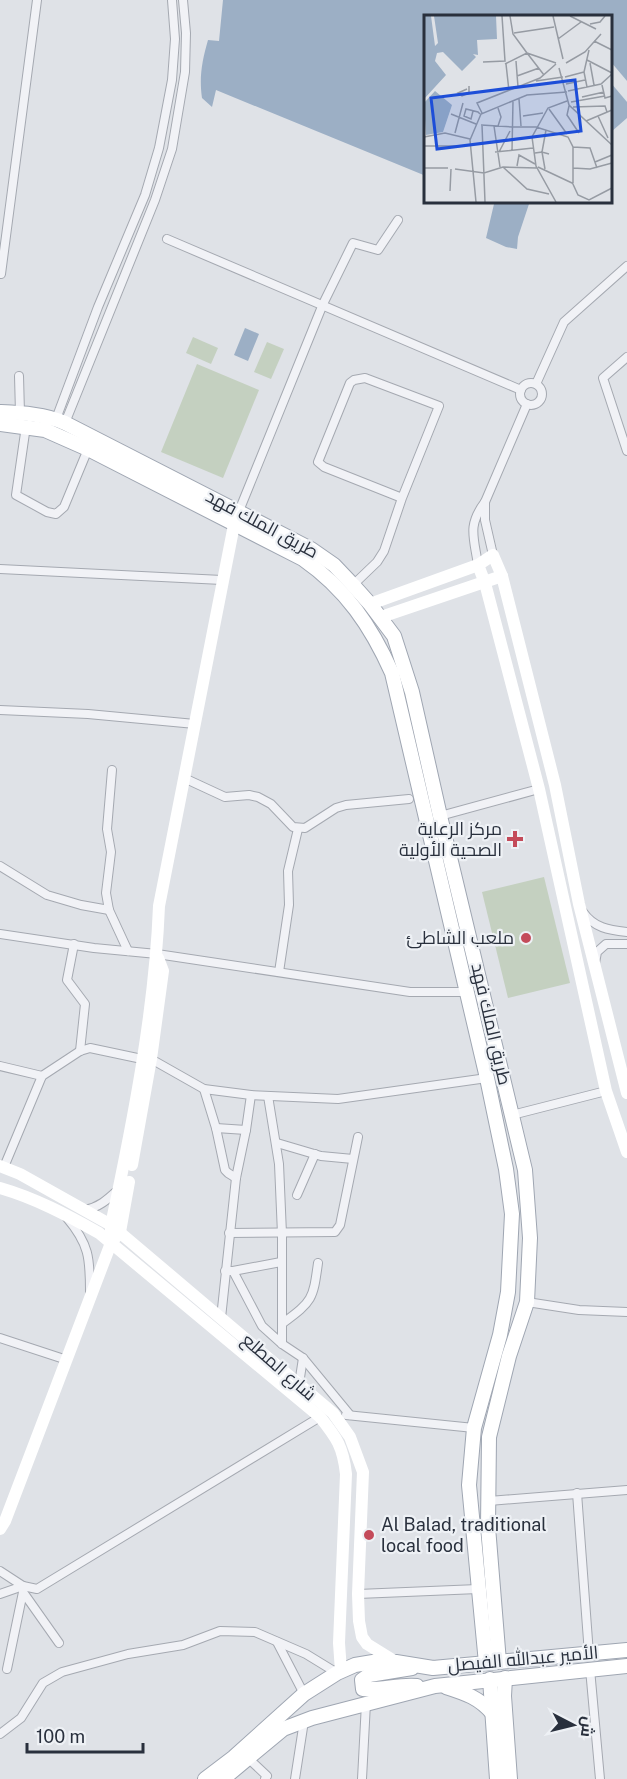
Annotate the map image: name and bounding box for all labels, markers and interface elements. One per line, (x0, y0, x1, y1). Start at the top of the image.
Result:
inset map (424, 15, 612, 202)
street label: طريق الملك فهد (201, 485, 322, 564)
place label: مركز الرعاية الصحية الأولية (399, 818, 502, 861)
marker: مركز الرعاية الصحية الأولية (506, 830, 524, 848)
place label: ملعب الشاطئ (407, 927, 514, 949)
marker: ملعب الشاطئ (519, 931, 533, 945)
street label: طريق الملك فهد (465, 961, 516, 1087)
street label: شارع المطلع (237, 1329, 321, 1406)
place label: Al Balad, traditional local food (381, 1514, 547, 1556)
marker: Al Balad, traditional local food (362, 1528, 376, 1542)
street label: الأمير عبدالله الفيصل (447, 1640, 599, 1677)
north arrow (543, 1695, 603, 1755)
text: ش (577, 1715, 598, 1738)
scale bar (27, 1716, 142, 1754)
text: 100 m (36, 1726, 85, 1747)

